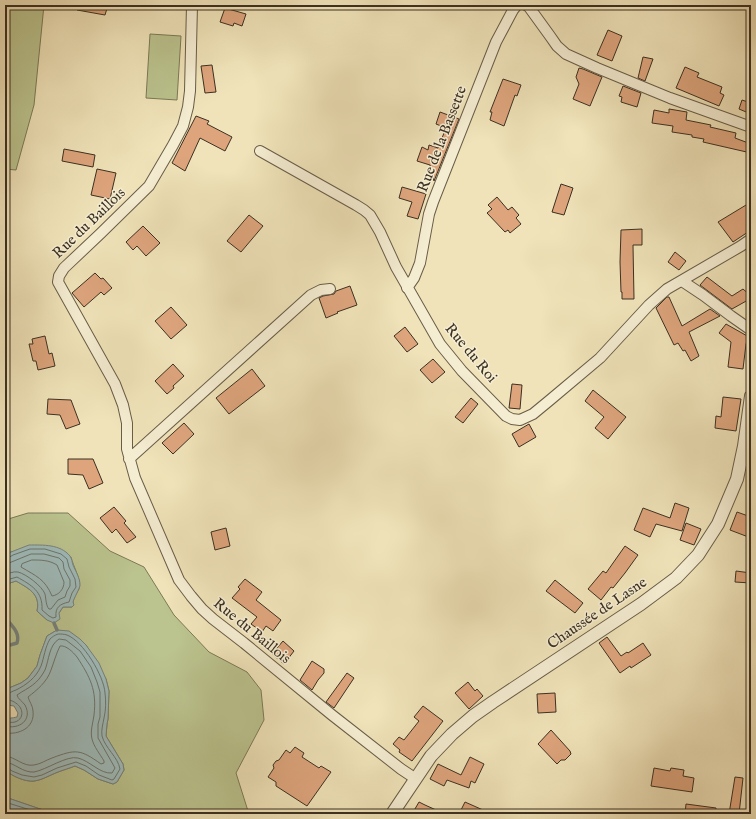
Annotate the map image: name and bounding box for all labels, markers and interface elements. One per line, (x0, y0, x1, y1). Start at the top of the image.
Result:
street label: Rue de la Bassette (413, 83, 471, 195)
street label: Rue du Baillois (49, 183, 129, 263)
street label: Rue du Roi (441, 319, 501, 387)
street label: Chaussée de Lasne (544, 573, 650, 653)
street label: Rue du Baillois (209, 594, 295, 668)

